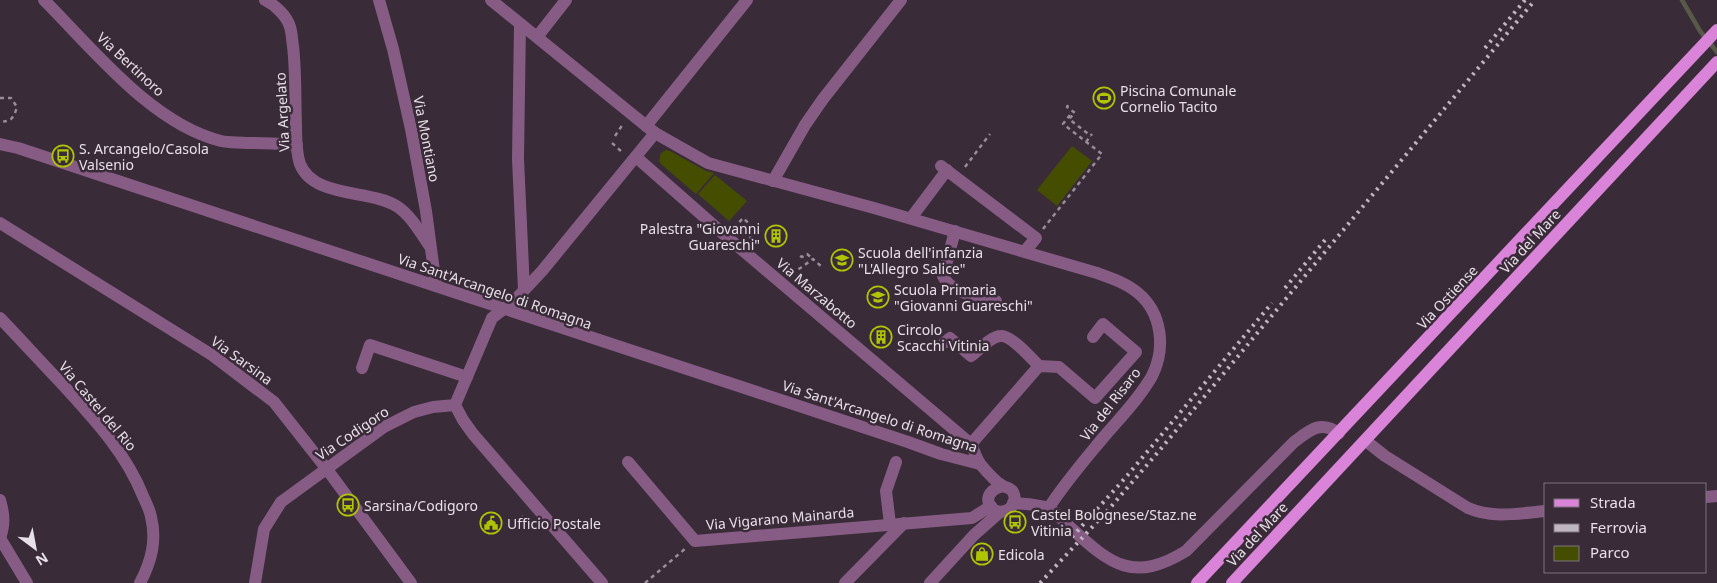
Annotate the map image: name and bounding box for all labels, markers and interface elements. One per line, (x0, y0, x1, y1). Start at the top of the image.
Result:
street label: Via Bertinoro (93, 28, 169, 100)
street label: Via Argelato (270, 72, 294, 152)
place label: Piscina Comunale Cornelio Tacito (1120, 81, 1236, 116)
sports icon: Piscina Comunale Cornelio Tacito (1092, 86, 1116, 110)
street label: Via Montiano (409, 95, 445, 183)
place label: S. Arcangelo/Casola Valsenio (79, 139, 209, 174)
bus stop icon: S. Arcangelo/Casola Valsenio (51, 144, 75, 168)
street label: Via del Mare (1495, 205, 1565, 277)
place label: Palestra "Giovanni Guareschi" (640, 219, 760, 254)
building icon: Palestra "Giovanni Guareschi" (764, 224, 788, 248)
place label: Scuola dell'infanzia "L'Allegro Salice" (858, 243, 983, 278)
school or university icon: Scuola dell'infanzia "L'Allegro Salice" (830, 248, 854, 272)
street label: Via Sant'Arcangelo di Romagna (395, 249, 595, 333)
street label: Via Marzabotto (773, 254, 861, 332)
street label: Via Ostiense (1412, 261, 1482, 333)
place label: Scuola Primaria "Giovanni Guareschi" (894, 280, 1033, 315)
school or university icon: Scuola Primaria "Giovanni Guareschi" (866, 285, 890, 309)
place label: Circolo Scacchi Vitinia (897, 320, 989, 355)
building icon: Circolo Scacchi Vitinia (869, 325, 893, 349)
street label: Via Sarsina (207, 331, 277, 389)
street label: Via Castel del Rio (55, 357, 141, 455)
street label: Via del Risaro (1075, 363, 1145, 445)
street label: Via Sant'Arcangelo di Romagna (780, 375, 980, 457)
street label: Via Codigoro (312, 402, 392, 464)
legend (1544, 483, 1707, 573)
text: Strada (1590, 492, 1636, 512)
bus stop icon: Sarsina/Codigoro (336, 493, 360, 517)
place label: Sarsina/Codigoro (364, 496, 478, 515)
street label: Via del Mare (1222, 498, 1292, 570)
street label: Via Vigarano Mainarda (705, 502, 855, 534)
place label: Castel Bolognese/Staz.ne Vitinia (1031, 505, 1197, 540)
bus stop icon: Castel Bolognese/Staz.ne Vitinia (1003, 510, 1027, 534)
public building icon: Ufficio Postale (479, 511, 503, 535)
place label: Ufficio Postale (507, 514, 601, 533)
text: Ferrovia (1590, 517, 1647, 537)
north arrow (10, 523, 60, 573)
shop icon: Edicola (970, 542, 994, 566)
text: Parco (1590, 542, 1630, 562)
place label: Edicola (998, 545, 1045, 564)
text: N (32, 548, 52, 571)

